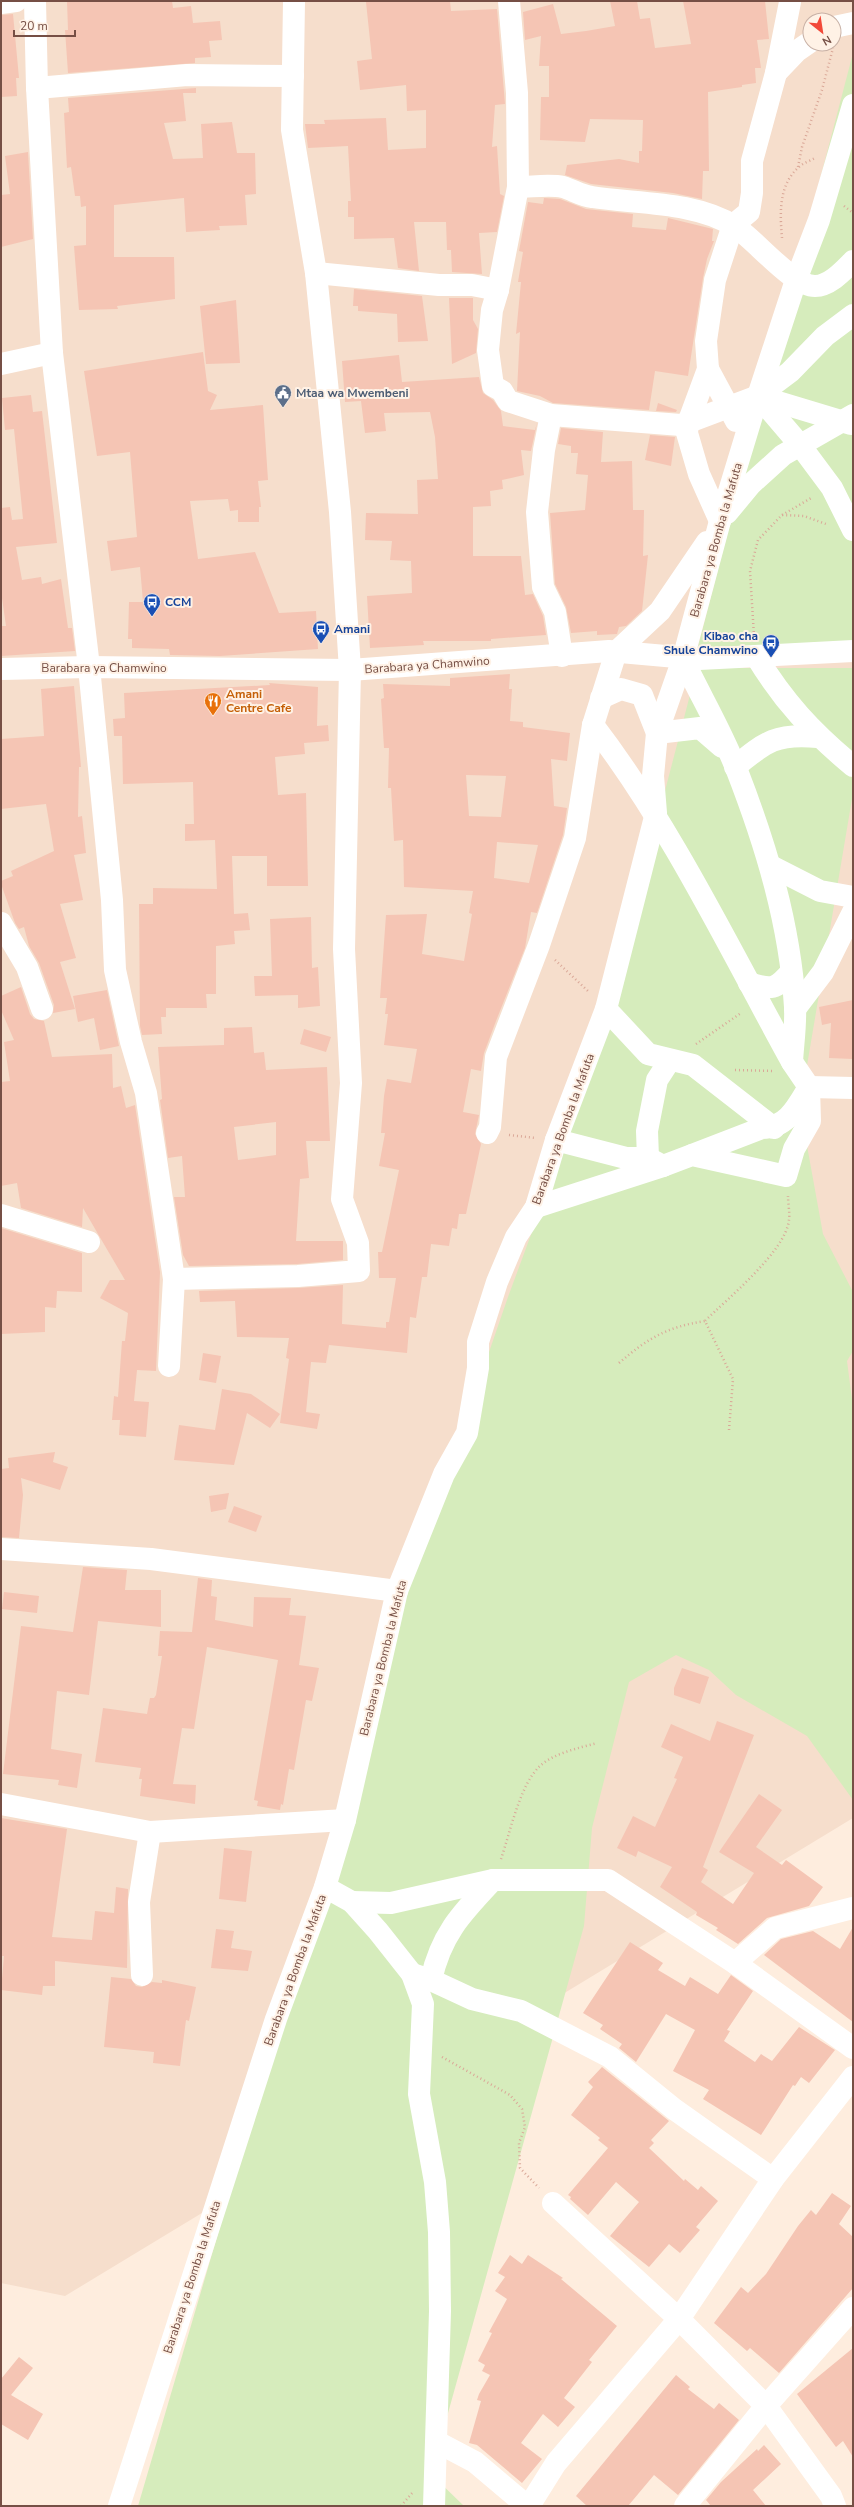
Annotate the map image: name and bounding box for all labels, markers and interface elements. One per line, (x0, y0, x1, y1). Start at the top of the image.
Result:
scale bar (14, 12, 75, 38)
north arrow (802, 12, 842, 52)
text: 20 m (20, 18, 48, 34)
text: N (819, 32, 834, 49)
public building icon: Mtaa wa Mwembeni (273, 383, 293, 408)
place label: Mtaa wa Mwembeni (296, 385, 409, 401)
street label: Barabara ya Bomba la Mafuta (686, 461, 746, 619)
bus stop icon: CCM (142, 592, 162, 617)
place label: CCM (165, 594, 191, 610)
bus stop icon: Amani (311, 619, 331, 644)
place label: Amani (334, 621, 370, 637)
place label: Kibao cha Shule Chamwino (664, 628, 758, 658)
bus stop icon: Kibao cha Shule Chamwino (761, 633, 781, 658)
street label: Barabara ya Chamwino (364, 653, 490, 677)
street label: Barabara ya Chamwino (41, 660, 167, 676)
place label: Amani Centre Cafe (226, 686, 292, 716)
restaurant icon: Amani Centre Cafe (203, 691, 223, 716)
street label: Barabara ya Bomba la Mafuta (528, 1051, 598, 1207)
street label: Barabara ya Bomba la Mafuta (356, 1578, 410, 1738)
street label: Barabara ya Bomba la Mafuta (260, 1892, 330, 2048)
street label: Barabara ya Bomba la Mafuta (160, 2198, 224, 2356)

